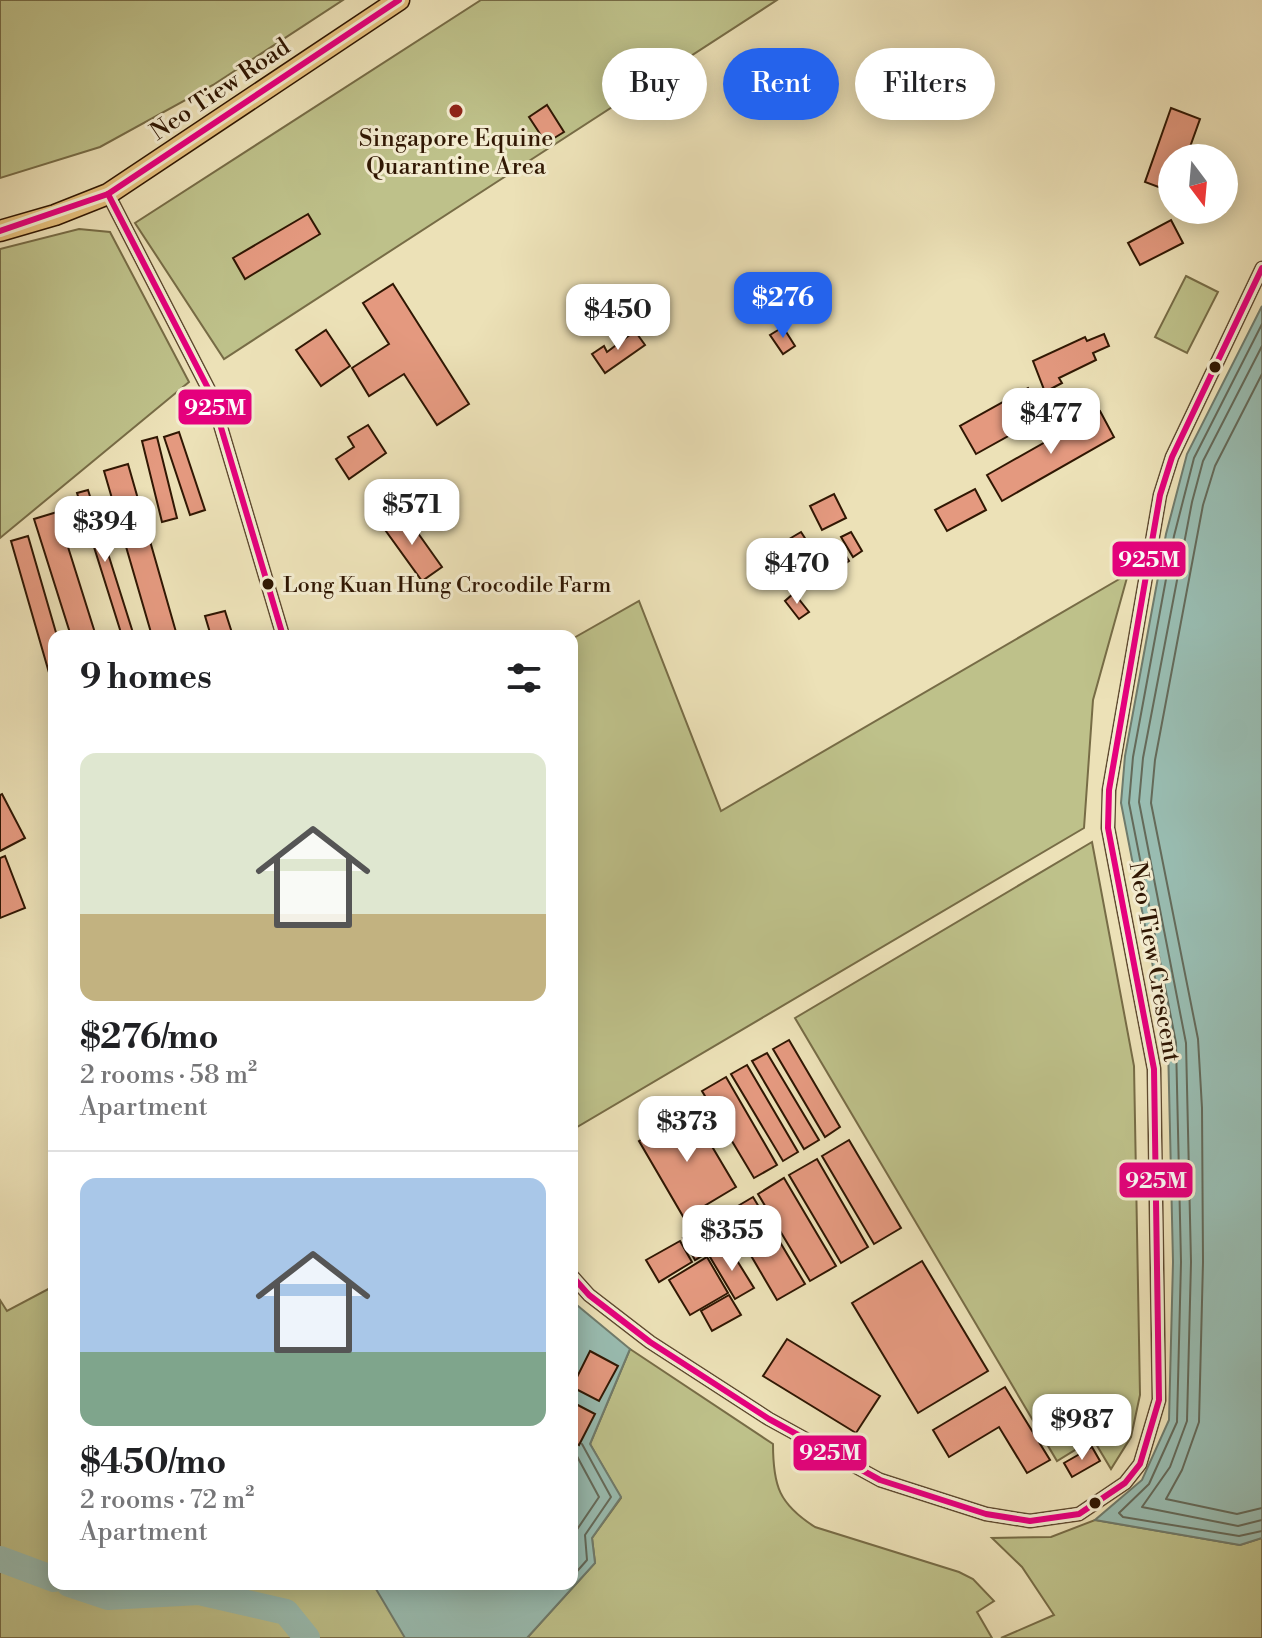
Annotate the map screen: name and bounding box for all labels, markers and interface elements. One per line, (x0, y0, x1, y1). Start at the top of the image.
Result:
street label: Neo Tiew Road (145, 32, 296, 148)
chip: Buy (602, 48, 707, 120)
chip: Rent (723, 48, 839, 120)
chip: Filters (855, 48, 995, 120)
marker: Singapore Equine Quarantine Area (447, 102, 465, 120)
place label: Singapore Equine Quarantine Area (359, 124, 553, 182)
north arrow (1158, 144, 1238, 224)
map controls (1158, 144, 1238, 224)
pin: $276 (736, 272, 830, 340)
text: $276 (752, 282, 814, 314)
pin: $450 (571, 284, 665, 352)
text: $450 (584, 294, 652, 326)
unlabelled marker (1207, 359, 1223, 375)
line badge: 925M (177, 388, 253, 426)
pin: $477 (1004, 388, 1098, 456)
text: 925M (184, 395, 246, 422)
text: $477 (1020, 398, 1082, 430)
pin: $571 (365, 479, 459, 547)
text: $571 (382, 489, 442, 521)
pin: $394 (58, 496, 152, 564)
text: $394 (73, 506, 137, 538)
pin: $470 (750, 538, 844, 606)
line badge: 925M (1111, 540, 1187, 578)
text: 925M (1118, 547, 1180, 574)
text: $470 (764, 548, 830, 580)
place label: Long Kuan Hung Crocodile Farm (283, 572, 611, 599)
marker: Long Kuan Hung Crocodile Farm (260, 576, 276, 592)
icon: filters (502, 656, 546, 700)
text: 9 homes (80, 657, 212, 699)
icon: home (241, 805, 385, 949)
street label: Neo Tiew Crescent (1122, 860, 1186, 1065)
text: $276/mo (80, 1017, 219, 1059)
text: 2 rooms · 58 m² (80, 1059, 257, 1091)
text: Apartment (80, 1091, 208, 1123)
pin: $373 (640, 1096, 734, 1164)
text: $373 (656, 1106, 718, 1138)
line badge: 925M (1118, 1161, 1194, 1199)
text: 925M (1125, 1168, 1187, 1195)
pin: $355 (685, 1205, 779, 1273)
text: $355 (700, 1215, 764, 1247)
icon: home (241, 1230, 385, 1374)
pin: $987 (1035, 1394, 1129, 1462)
text: $987 (1050, 1404, 1114, 1436)
line badge: 925M (792, 1434, 868, 1472)
text: 925M (799, 1440, 861, 1467)
text: $450/mo (80, 1442, 226, 1484)
text: 2 rooms · 72 m² (80, 1484, 254, 1516)
unlabelled marker (1087, 1495, 1103, 1511)
text: Apartment (80, 1516, 208, 1548)

